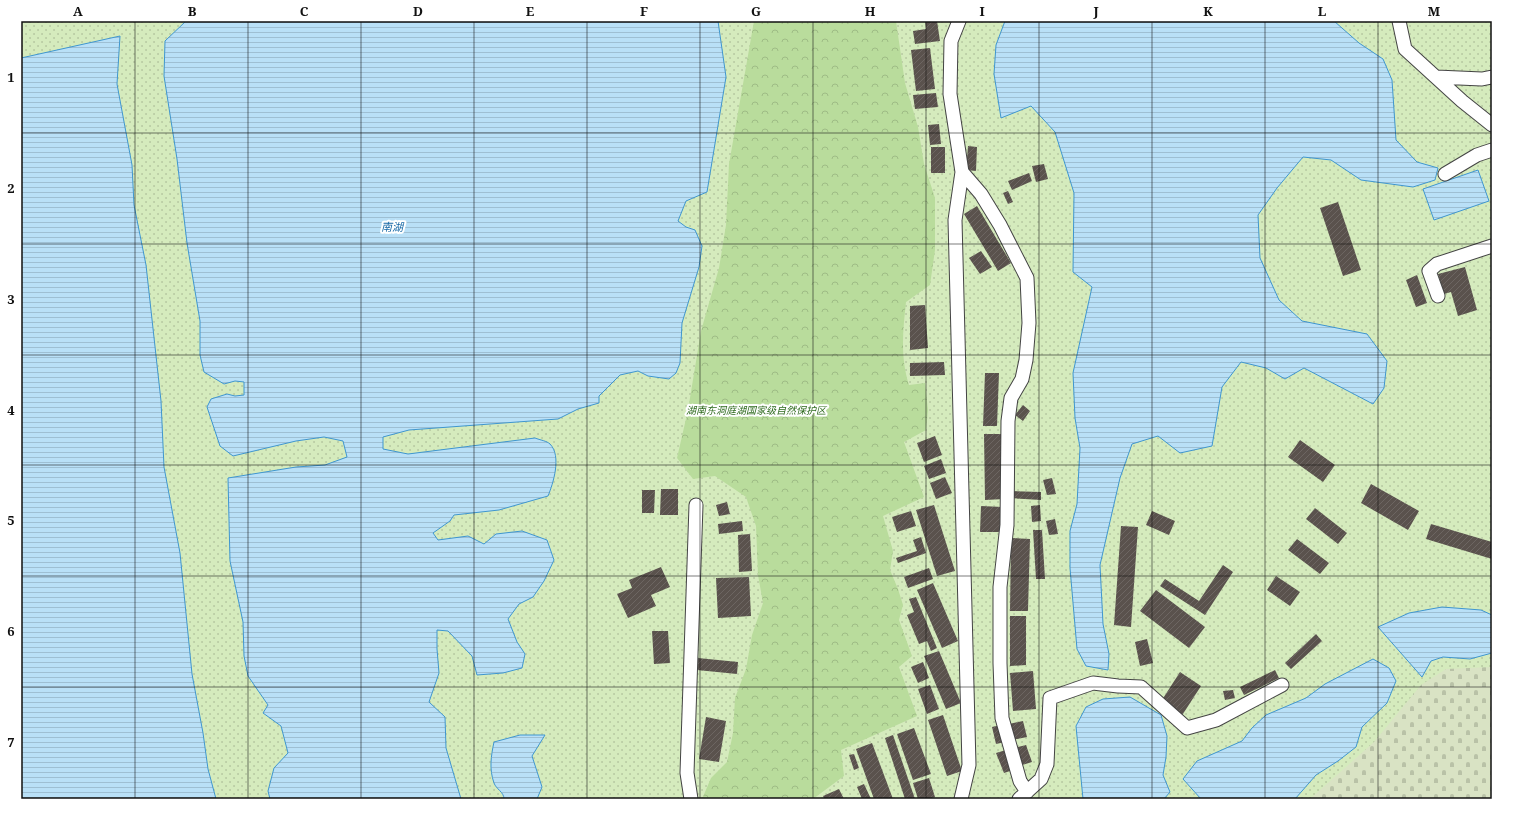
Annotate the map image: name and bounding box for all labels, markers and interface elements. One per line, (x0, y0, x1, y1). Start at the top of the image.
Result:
text: A (73, 2, 83, 20)
text: B (188, 2, 197, 20)
text: C (300, 2, 309, 20)
text: D (413, 2, 423, 20)
text: E (526, 2, 535, 20)
text: F (640, 2, 648, 20)
text: G (751, 2, 761, 20)
text: H (865, 2, 876, 20)
text: I (979, 2, 985, 20)
text: J (1092, 2, 1099, 20)
text: K (1203, 2, 1213, 20)
text: L (1318, 2, 1327, 20)
text: M (1428, 2, 1441, 20)
text: 1 (7, 68, 15, 86)
text: 2 (7, 179, 15, 197)
water label: 南湖 (381, 219, 405, 234)
text: 3 (7, 290, 15, 308)
text: 4 (7, 401, 15, 419)
park label: 湖南东洞庭湖国家级自然保护区 (686, 403, 828, 417)
text: 5 (7, 511, 15, 529)
text: 6 (7, 622, 15, 640)
text: 7 (7, 733, 15, 751)

